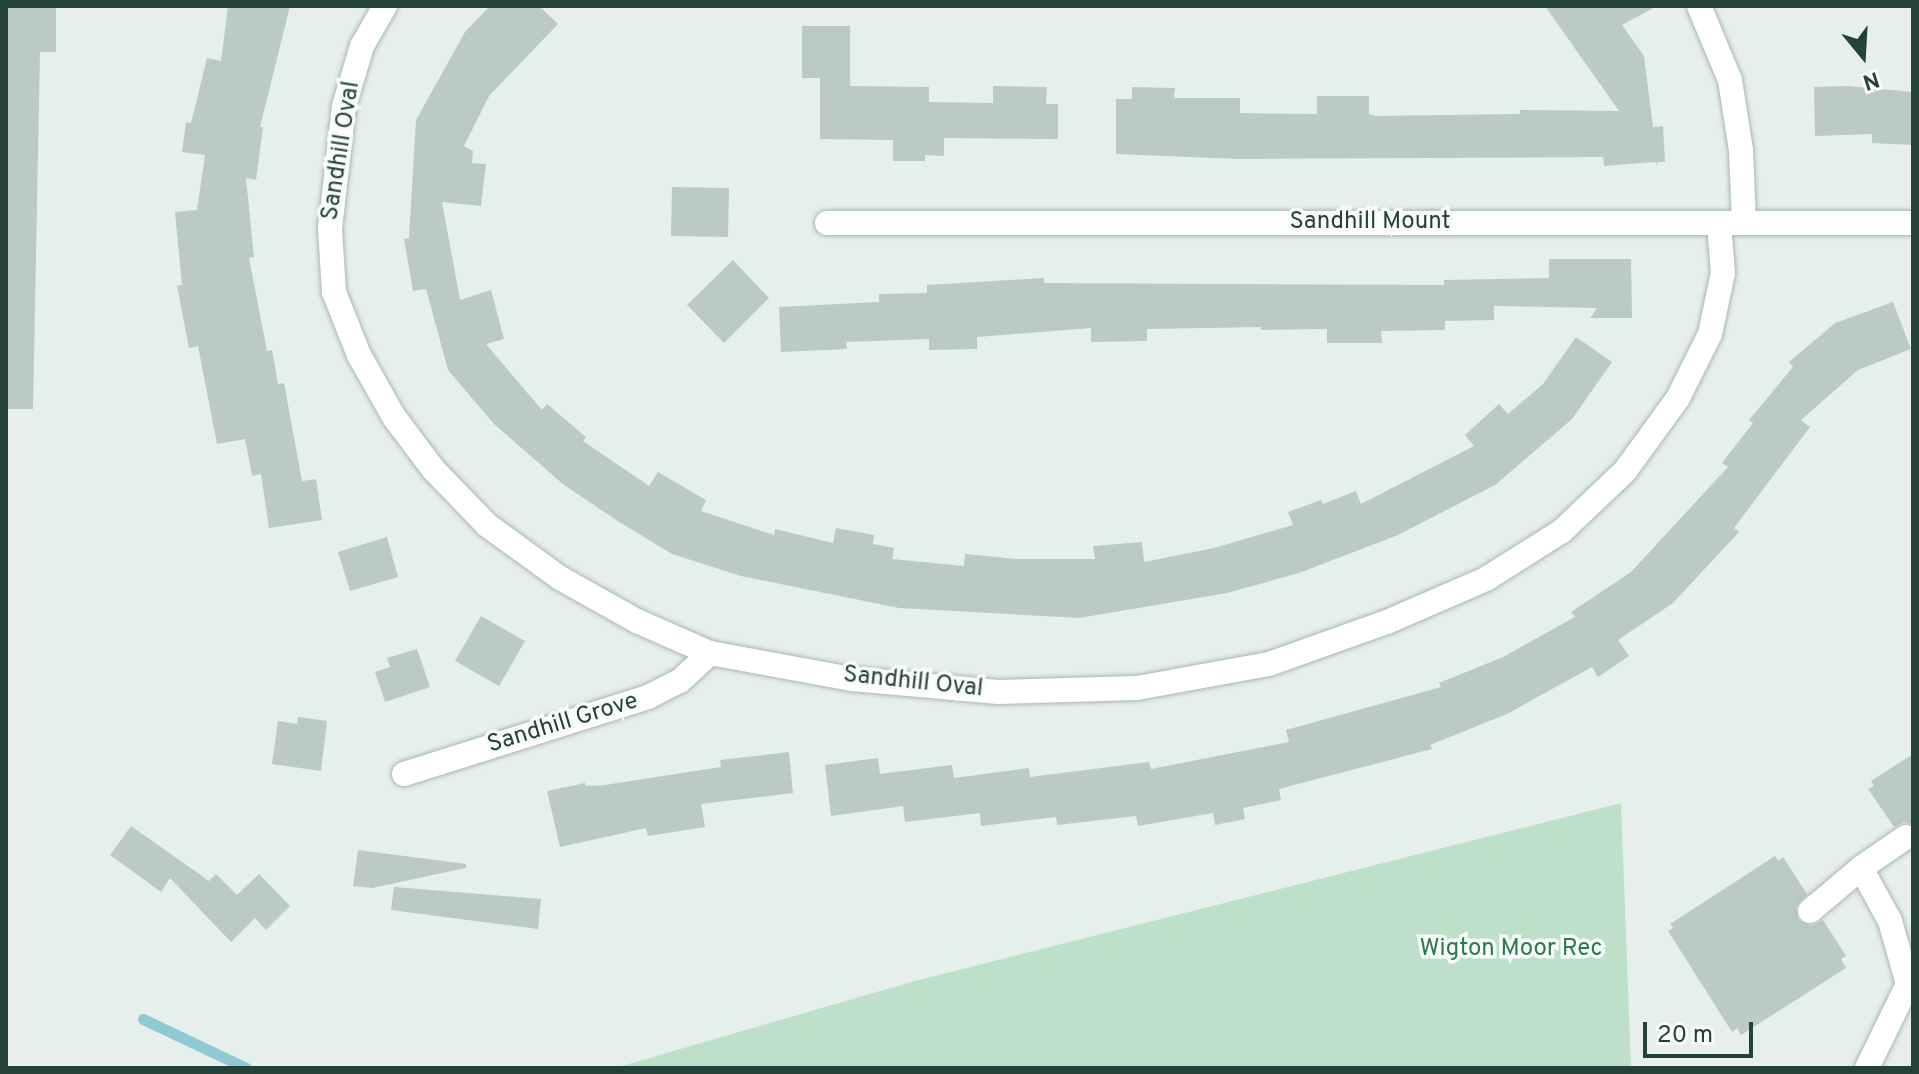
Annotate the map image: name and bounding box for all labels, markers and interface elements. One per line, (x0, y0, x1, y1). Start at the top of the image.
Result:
north arrow (1823, 16, 1903, 96)
text: N (1859, 64, 1882, 95)
street label: Sandhill Oval (317, 79, 367, 223)
street label: Sandhill Mount (1289, 209, 1451, 237)
street label: Sandhill Oval (842, 661, 984, 705)
street label: Sandhill Grove (484, 687, 642, 761)
park label: Wigton Moor Rec (1419, 936, 1603, 964)
scale bar (1647, 1006, 1757, 1056)
text: 20 m (1657, 1021, 1713, 1051)

